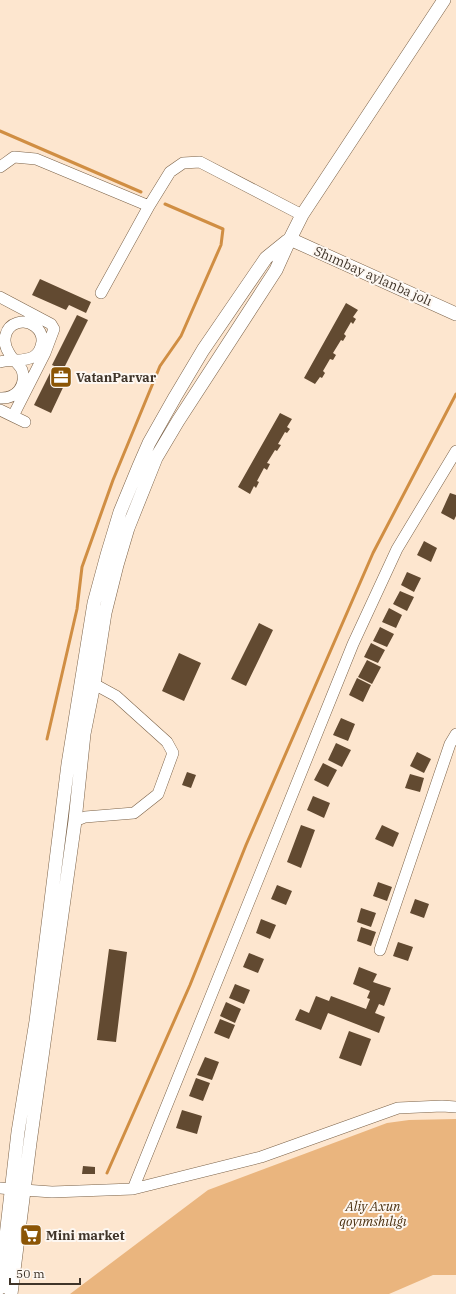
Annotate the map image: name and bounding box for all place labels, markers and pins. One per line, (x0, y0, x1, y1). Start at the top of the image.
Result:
office icon: VatanParvar (48, 364, 74, 390)
place label: VatanParvar (76, 369, 157, 386)
supermarket icon: Mini market (18, 1222, 44, 1248)
place label: Mini market (46, 1227, 125, 1244)

